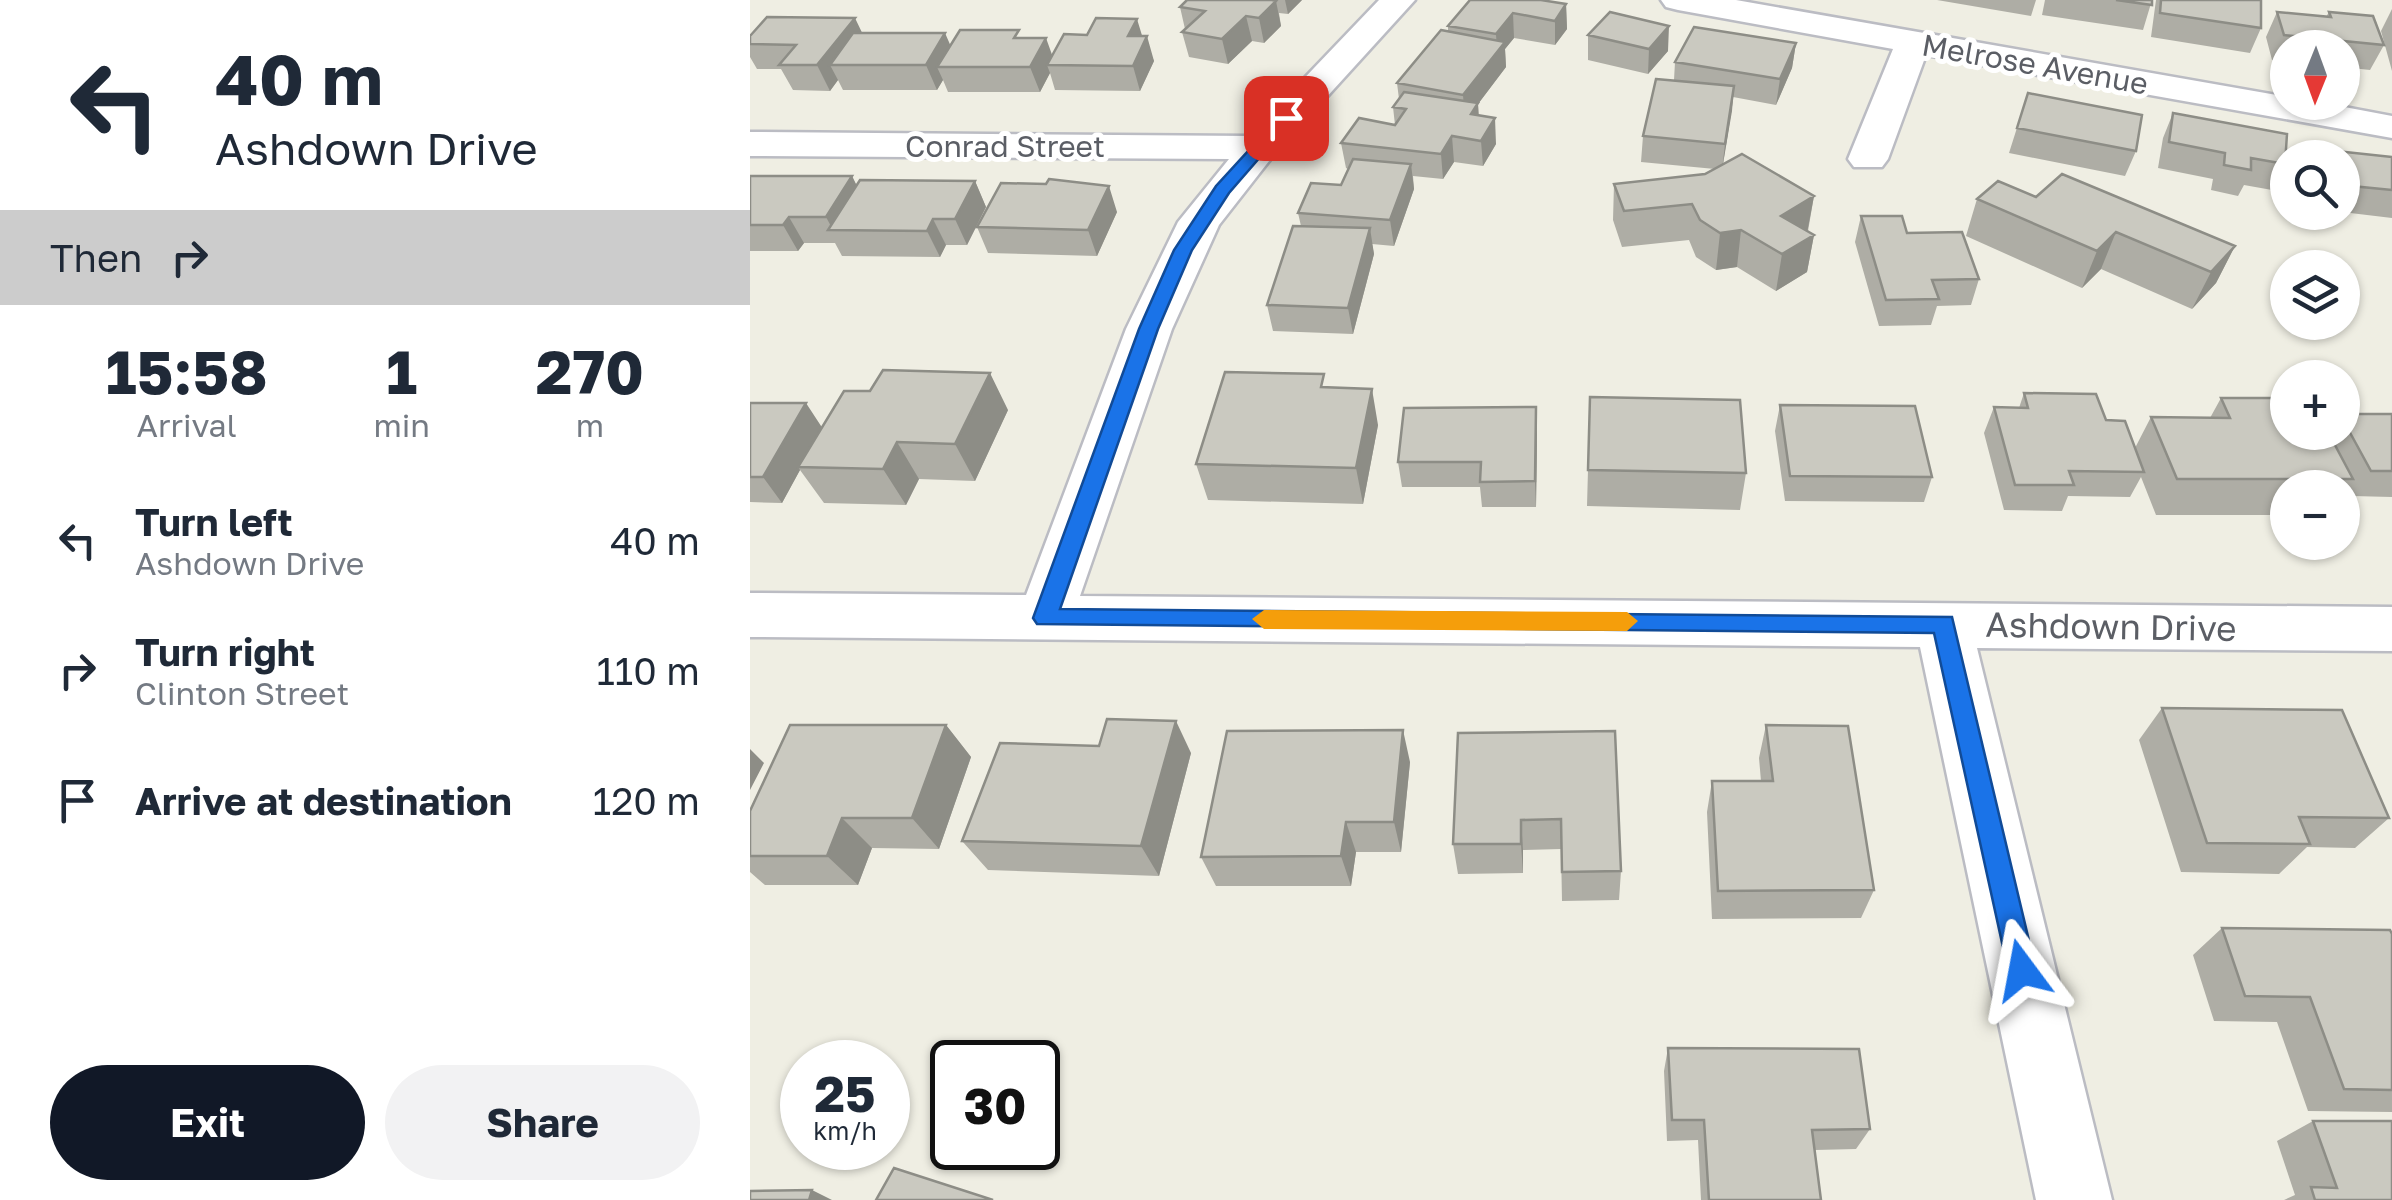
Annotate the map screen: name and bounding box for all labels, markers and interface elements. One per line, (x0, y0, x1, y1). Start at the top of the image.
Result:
street label: Melrose Avenue (1919, 26, 2151, 102)
north arrow (2270, 30, 2360, 120)
map controls (2270, 30, 2360, 560)
text: 40 m (215, 36, 383, 120)
icon: left (50, 40, 180, 170)
pin (1244, 76, 1329, 161)
icon: arrive (1259, 91, 1314, 146)
text: Ashdown Drive (215, 121, 538, 175)
street label: Conrad Street (905, 128, 1105, 164)
button: search (2270, 140, 2360, 230)
icon: right (162, 230, 217, 285)
text: Then (50, 235, 142, 280)
button: layers (2270, 250, 2360, 340)
text: 15:58 (106, 335, 268, 407)
text: 1 (386, 335, 417, 407)
text: 270 (536, 335, 644, 407)
button: + (2270, 360, 2360, 450)
text: Arrival (137, 406, 237, 444)
text: min (373, 406, 430, 444)
text: m (576, 406, 604, 444)
button: − (2270, 470, 2360, 560)
text: Turn left (135, 499, 293, 544)
icon: left (50, 513, 105, 568)
text: 40 m (610, 518, 700, 563)
text: Ashdown Drive (135, 544, 364, 582)
street label: Ashdown Drive (1985, 603, 2237, 649)
text: Turn right (135, 629, 315, 674)
icon: right (50, 643, 105, 698)
text: 110 m (596, 648, 700, 693)
text: Clinton Street (135, 674, 349, 712)
icon: arrive (50, 773, 105, 828)
text: Arrive at destination (135, 778, 512, 823)
text: 120 m (593, 778, 700, 823)
position arrow (1970, 918, 2074, 1022)
speed limit sign: 30 (930, 1040, 1060, 1170)
text: 25 (814, 1063, 875, 1123)
button: Exit (50, 1065, 365, 1180)
button: Share (385, 1065, 700, 1180)
text: km/h (813, 1115, 877, 1146)

